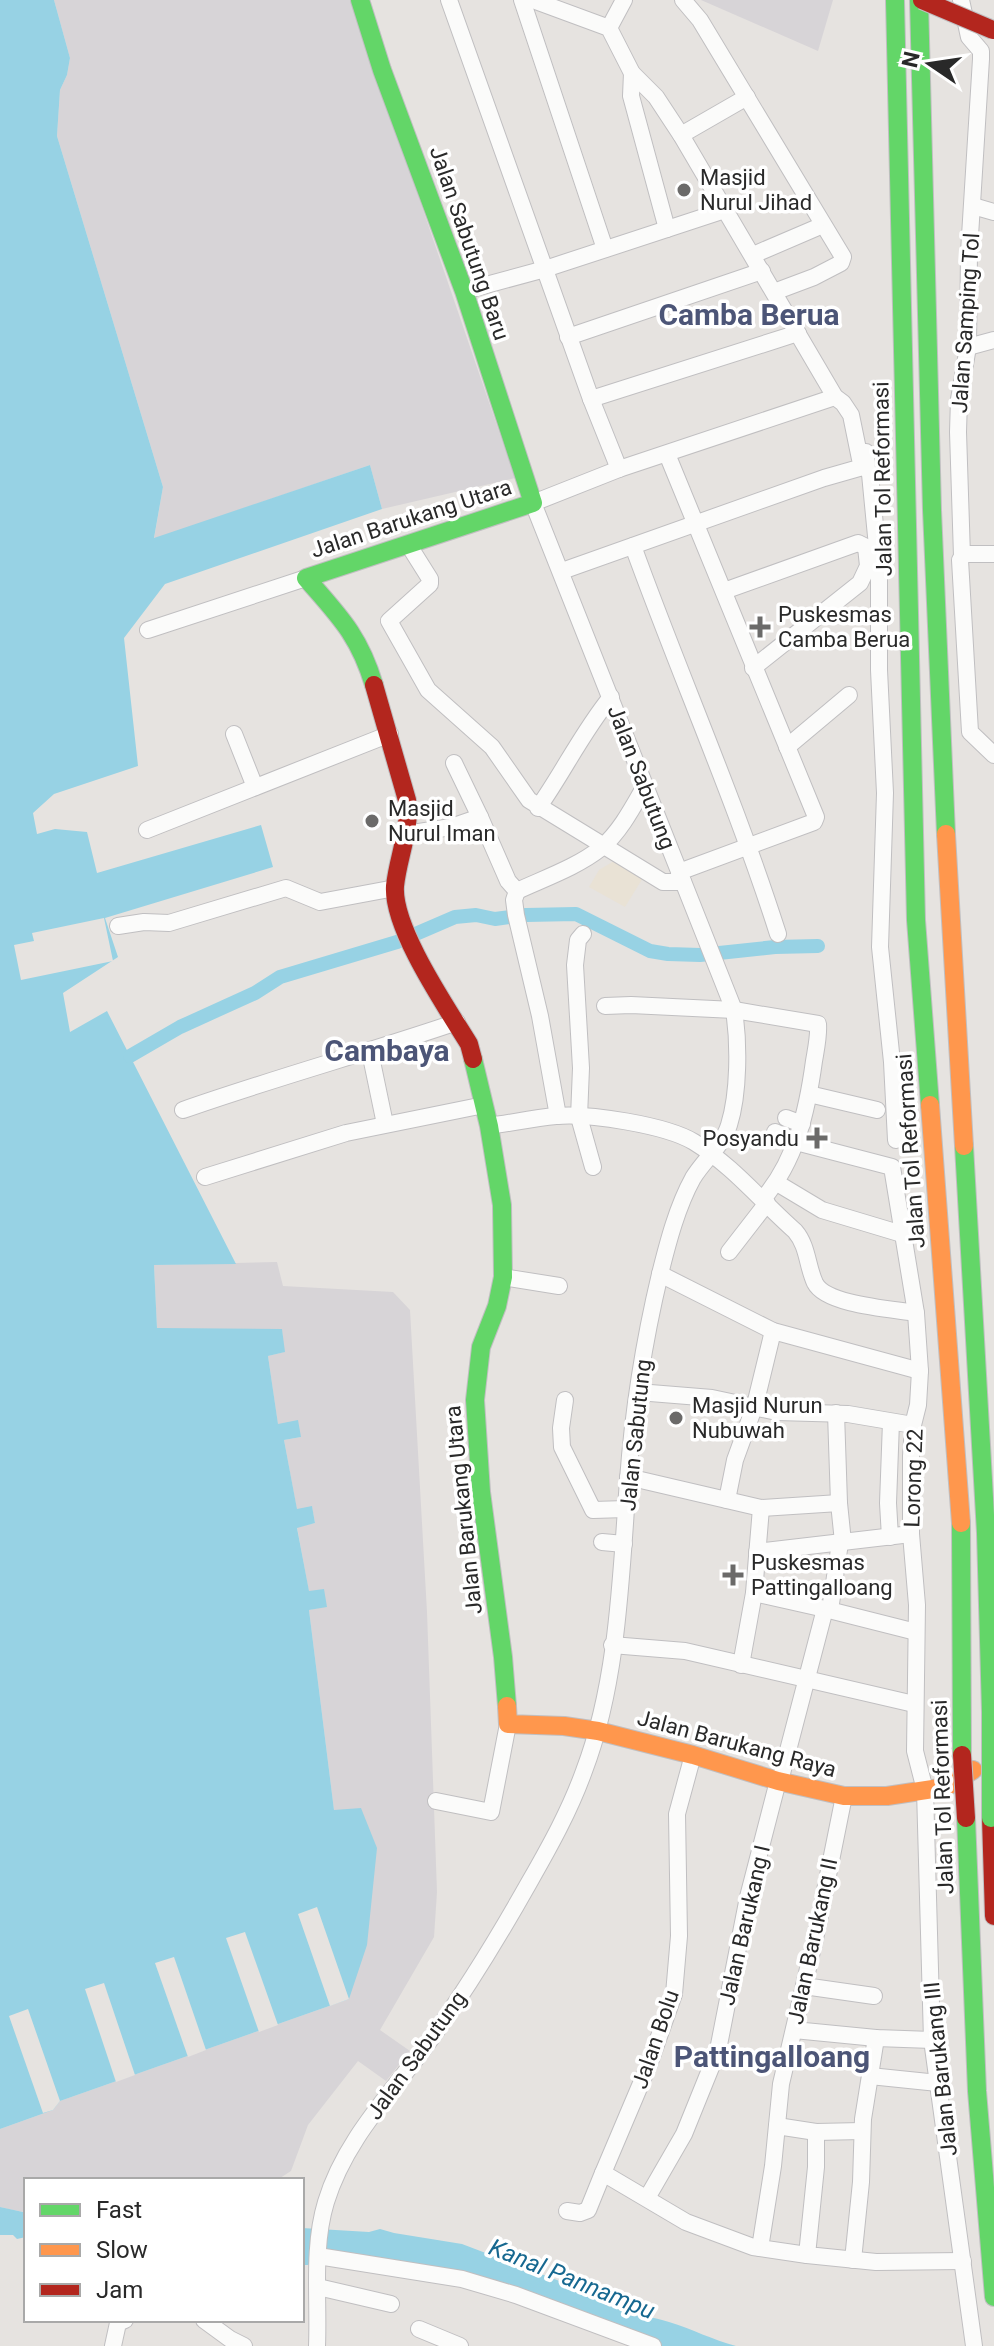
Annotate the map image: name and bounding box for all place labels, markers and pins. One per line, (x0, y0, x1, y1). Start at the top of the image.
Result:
place label: Masjid Nurul Jihad (700, 165, 812, 215)
marker: Masjid Nurul Jihad (675, 181, 693, 199)
place label: Puskesmas Camba Berua (778, 602, 910, 652)
marker: Puskesmas Camba Berua (749, 616, 771, 638)
place label: Masjid Nurul Iman (388, 796, 496, 846)
marker: Masjid Nurul Iman (363, 812, 381, 830)
place label: Posyandu (702, 1126, 799, 1151)
marker: Posyandu (806, 1127, 828, 1149)
place label: Masjid Nurun Nubuwah (692, 1393, 823, 1443)
marker: Masjid Nurun Nubuwah (667, 1409, 685, 1427)
place label: Puskesmas Pattingalloang (751, 1550, 893, 1600)
marker: Puskesmas Pattingalloang (722, 1564, 744, 1586)

